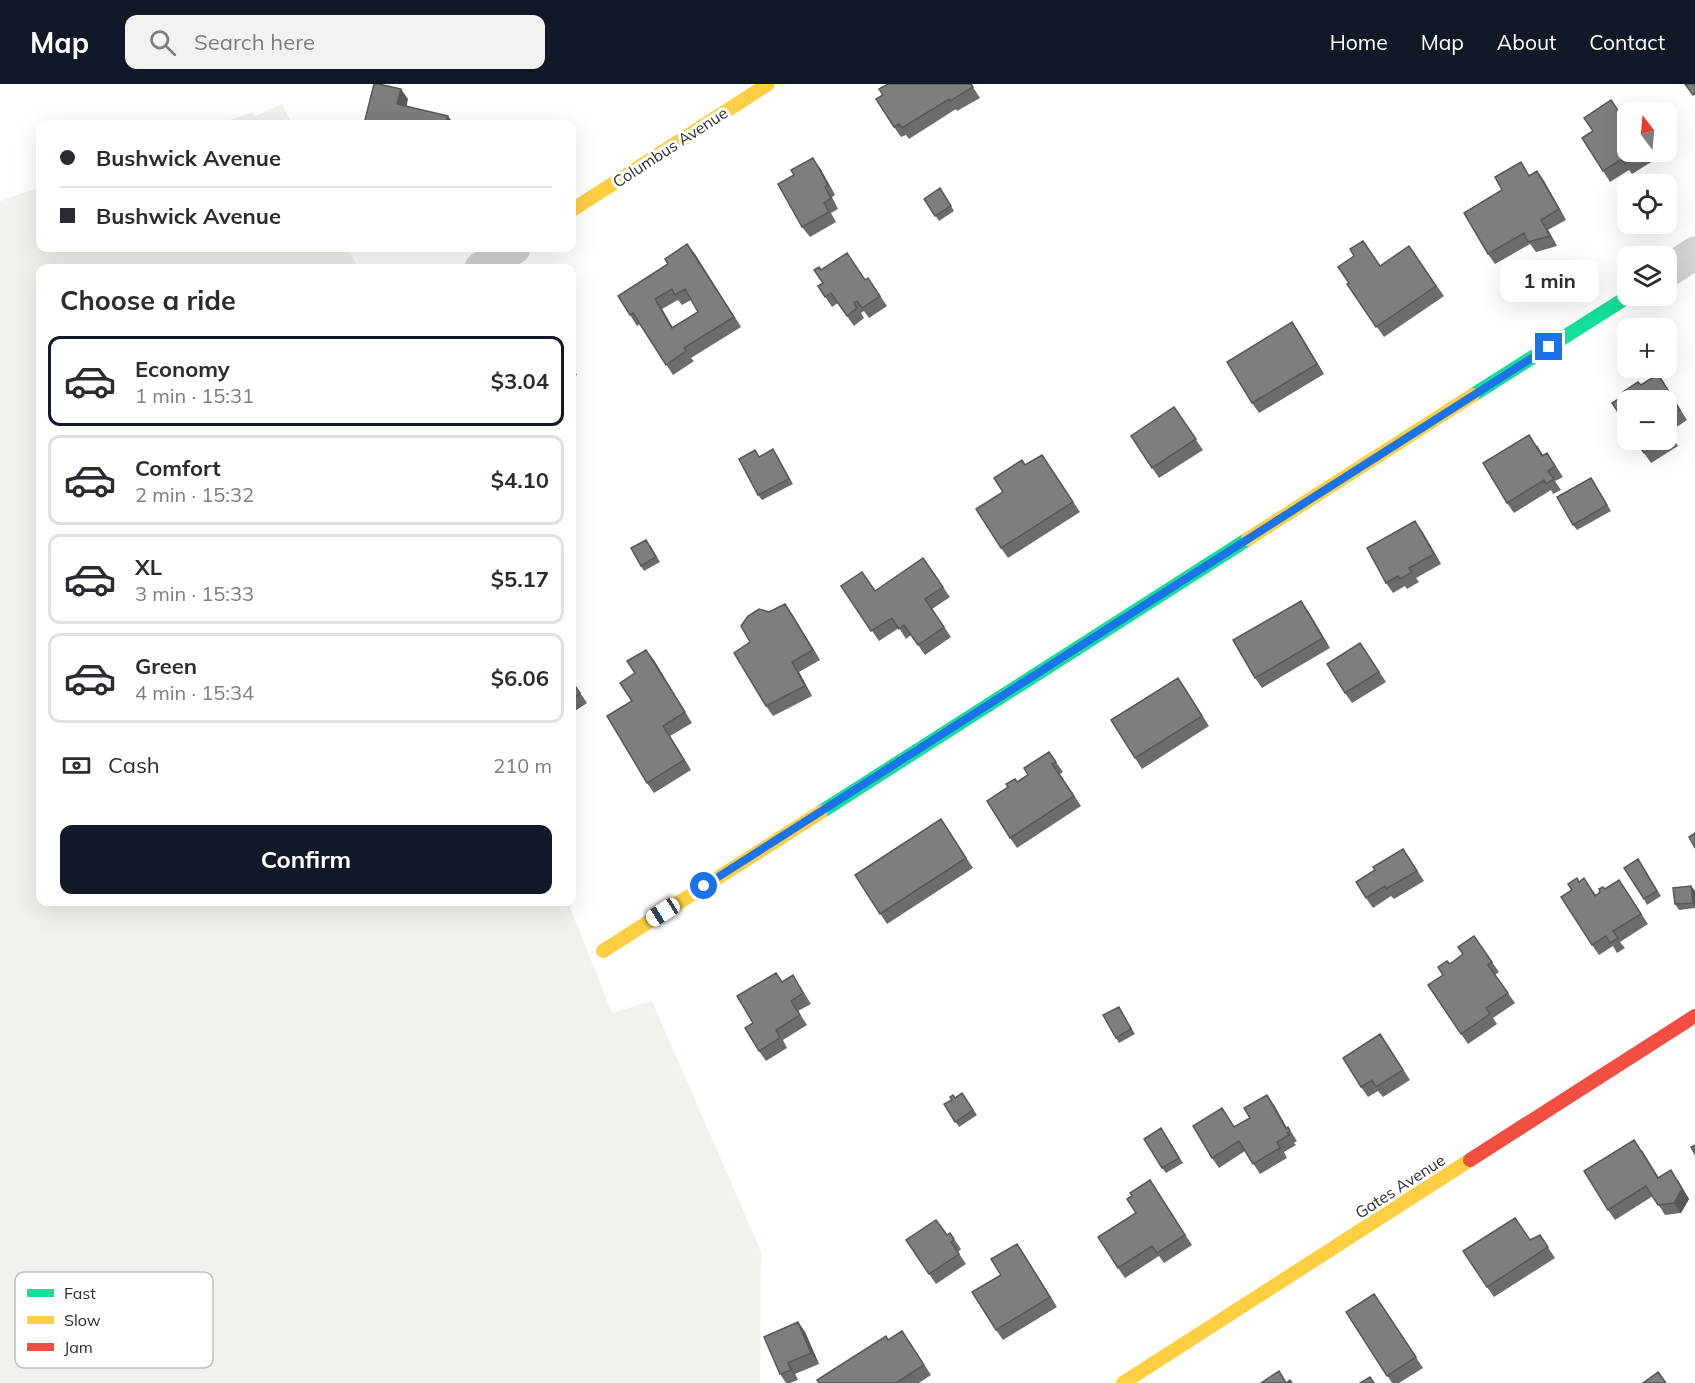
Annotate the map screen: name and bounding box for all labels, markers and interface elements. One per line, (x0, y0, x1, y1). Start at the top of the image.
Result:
search box (125, 15, 545, 69)
text: Map (30, 25, 89, 60)
icon: search (146, 26, 179, 59)
text: Search here (194, 28, 315, 56)
text: Home (1330, 29, 1388, 55)
text: Map (1421, 29, 1464, 55)
text: About (1497, 29, 1556, 55)
text: Contact (1589, 29, 1665, 55)
street label: Columbus Avenue (609, 102, 731, 192)
north arrow (1617, 102, 1677, 162)
map controls (1617, 102, 1677, 450)
text: Bushwick Avenue (96, 144, 281, 172)
button: locate (1617, 174, 1677, 234)
text: Bushwick Avenue (96, 202, 281, 230)
button: layers (1617, 246, 1677, 306)
callout: 1 min (1500, 260, 1598, 302)
text: 1 min (1523, 268, 1576, 293)
text: Choose a ride (60, 283, 236, 317)
button: + (1617, 318, 1677, 378)
route end (1535, 333, 1562, 360)
icon: car (63, 354, 117, 408)
text: Economy (135, 355, 230, 383)
text: $3.04 (491, 367, 549, 395)
text: 1 min · 15:31 (135, 383, 254, 408)
button: − (1617, 390, 1677, 450)
icon: car (63, 453, 117, 507)
text: Comfort (135, 454, 221, 482)
text: $4.10 (491, 466, 549, 494)
text: 2 min · 15:32 (135, 482, 254, 507)
icon: car (63, 552, 117, 606)
text: XL (135, 553, 162, 581)
text: $5.17 (491, 565, 549, 593)
text: 3 min · 15:33 (135, 581, 254, 606)
icon: car (63, 651, 117, 705)
text: Green (135, 652, 197, 680)
text: $6.06 (491, 664, 549, 692)
text: 4 min · 15:34 (135, 680, 254, 705)
icon: cash (60, 749, 93, 782)
text: Cash (108, 751, 160, 779)
text: 210 m (493, 753, 552, 778)
button: Confirm (60, 825, 552, 894)
route start (690, 872, 717, 899)
car (643, 895, 683, 929)
street label: Gates Avenue (1351, 1149, 1449, 1223)
legend (15, 1272, 213, 1368)
text: Fast (64, 1283, 96, 1303)
text: Slow (64, 1310, 101, 1330)
text: Jam (64, 1337, 93, 1357)

